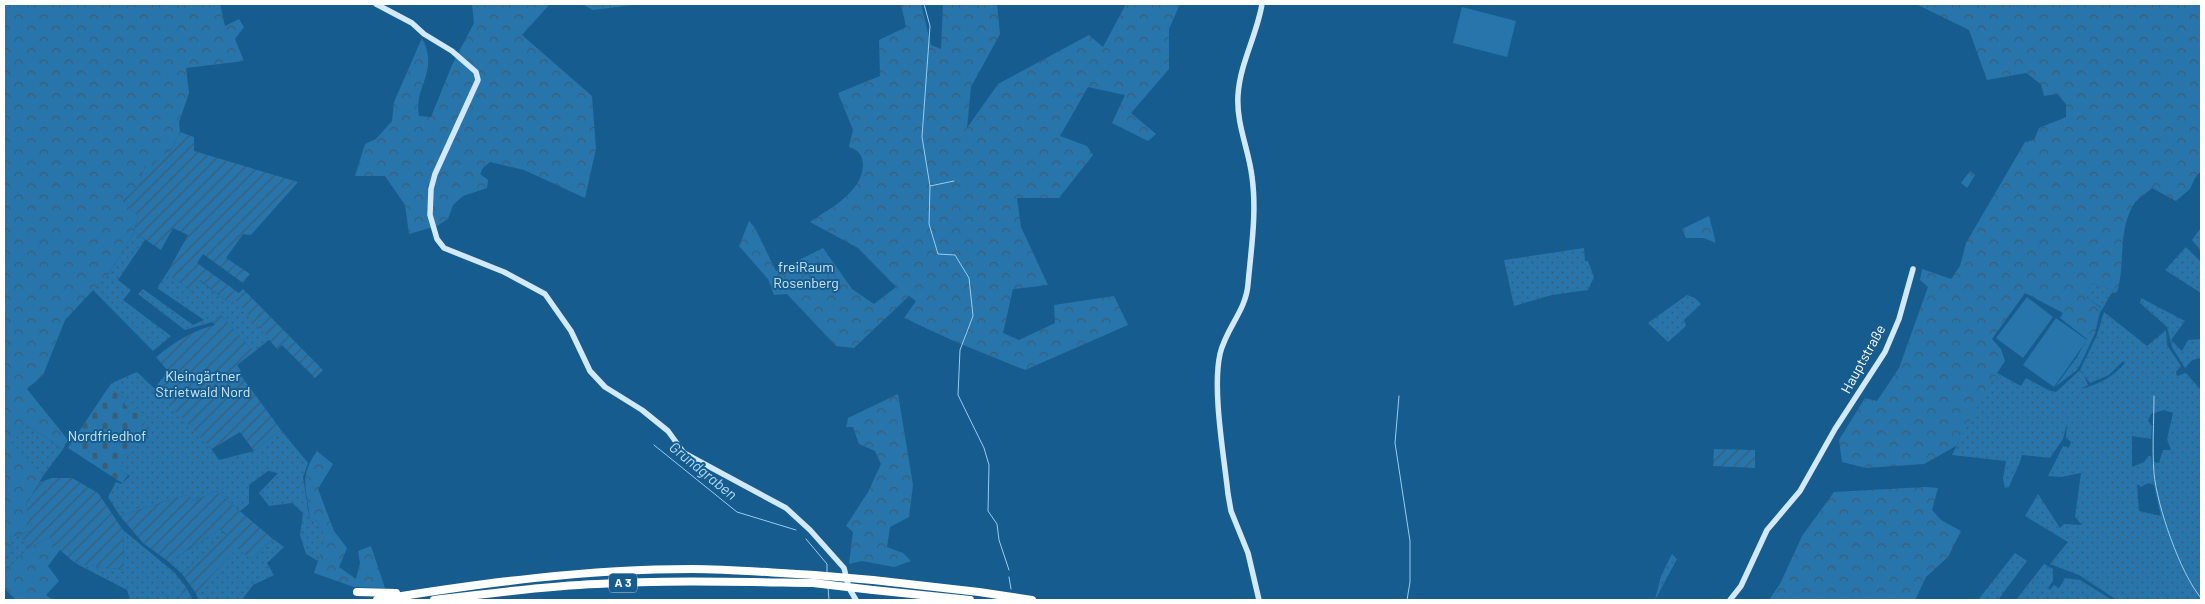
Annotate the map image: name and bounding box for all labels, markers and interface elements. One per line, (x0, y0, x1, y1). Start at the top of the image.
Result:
park label: freiRaum Rosenberg (773, 258, 839, 291)
street label: Hauptstraße (1837, 321, 1888, 396)
park label: Kleingärtner Strietwald Nord (156, 367, 250, 400)
park label: Nordfriedhof (68, 427, 146, 444)
water label: Grundgraben (666, 437, 741, 503)
road number: A 3 (609, 574, 637, 592)

